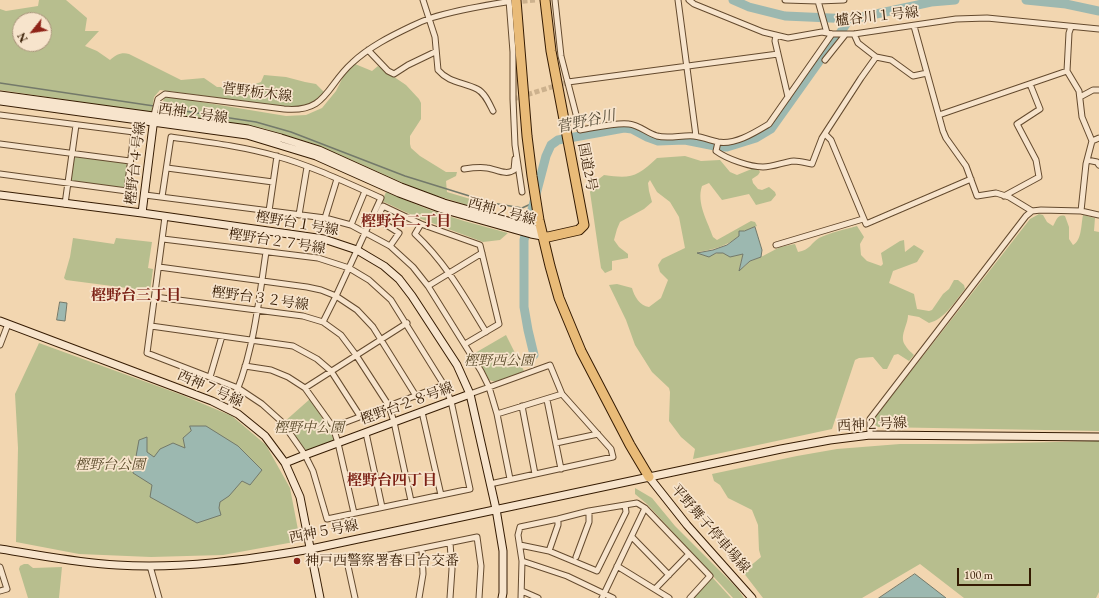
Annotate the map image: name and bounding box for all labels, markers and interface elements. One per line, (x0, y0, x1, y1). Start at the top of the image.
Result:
street label: 櫨谷川１号線 (834, 4, 920, 30)
north arrow (12, 12, 52, 52)
text: N (14, 30, 31, 45)
street label: 菅野栃木線 (221, 80, 293, 106)
street label: 西神２号線 (157, 101, 229, 127)
water label: 菅野谷川 (555, 107, 617, 137)
street label: 樫野台４号線 (123, 120, 149, 206)
street label: 国道2号 (574, 141, 600, 193)
street label: 西神２号線 (466, 195, 538, 229)
street label: 樫野台１号線 (254, 208, 340, 240)
district label: 樫野台二丁目 (361, 213, 451, 231)
street label: 樫野台２７号線 (227, 226, 327, 258)
street label: 樫野台３２号線 (210, 284, 310, 314)
district label: 樫野台三丁目 (91, 287, 181, 305)
park label: 樫野西公園 (464, 353, 534, 369)
street label: 西神７号線 (175, 367, 245, 411)
street label: 樫野台２８号線 (358, 379, 456, 429)
street label: 西神２号線 (837, 415, 907, 435)
park label: 樫野中公園 (274, 420, 344, 436)
park label: 樫野台公園 (75, 457, 145, 473)
district label: 樫野台四丁目 (347, 472, 437, 490)
street label: 平野舞子停車場線 (667, 481, 753, 577)
street label: 西神５号線 (288, 517, 360, 547)
place label: 神戸西警察署春日台交番 (305, 553, 459, 569)
marker: 神戸西警察署春日台交番 (292, 556, 302, 566)
scale bar (959, 560, 1033, 586)
text: 100 m (964, 567, 993, 583)

